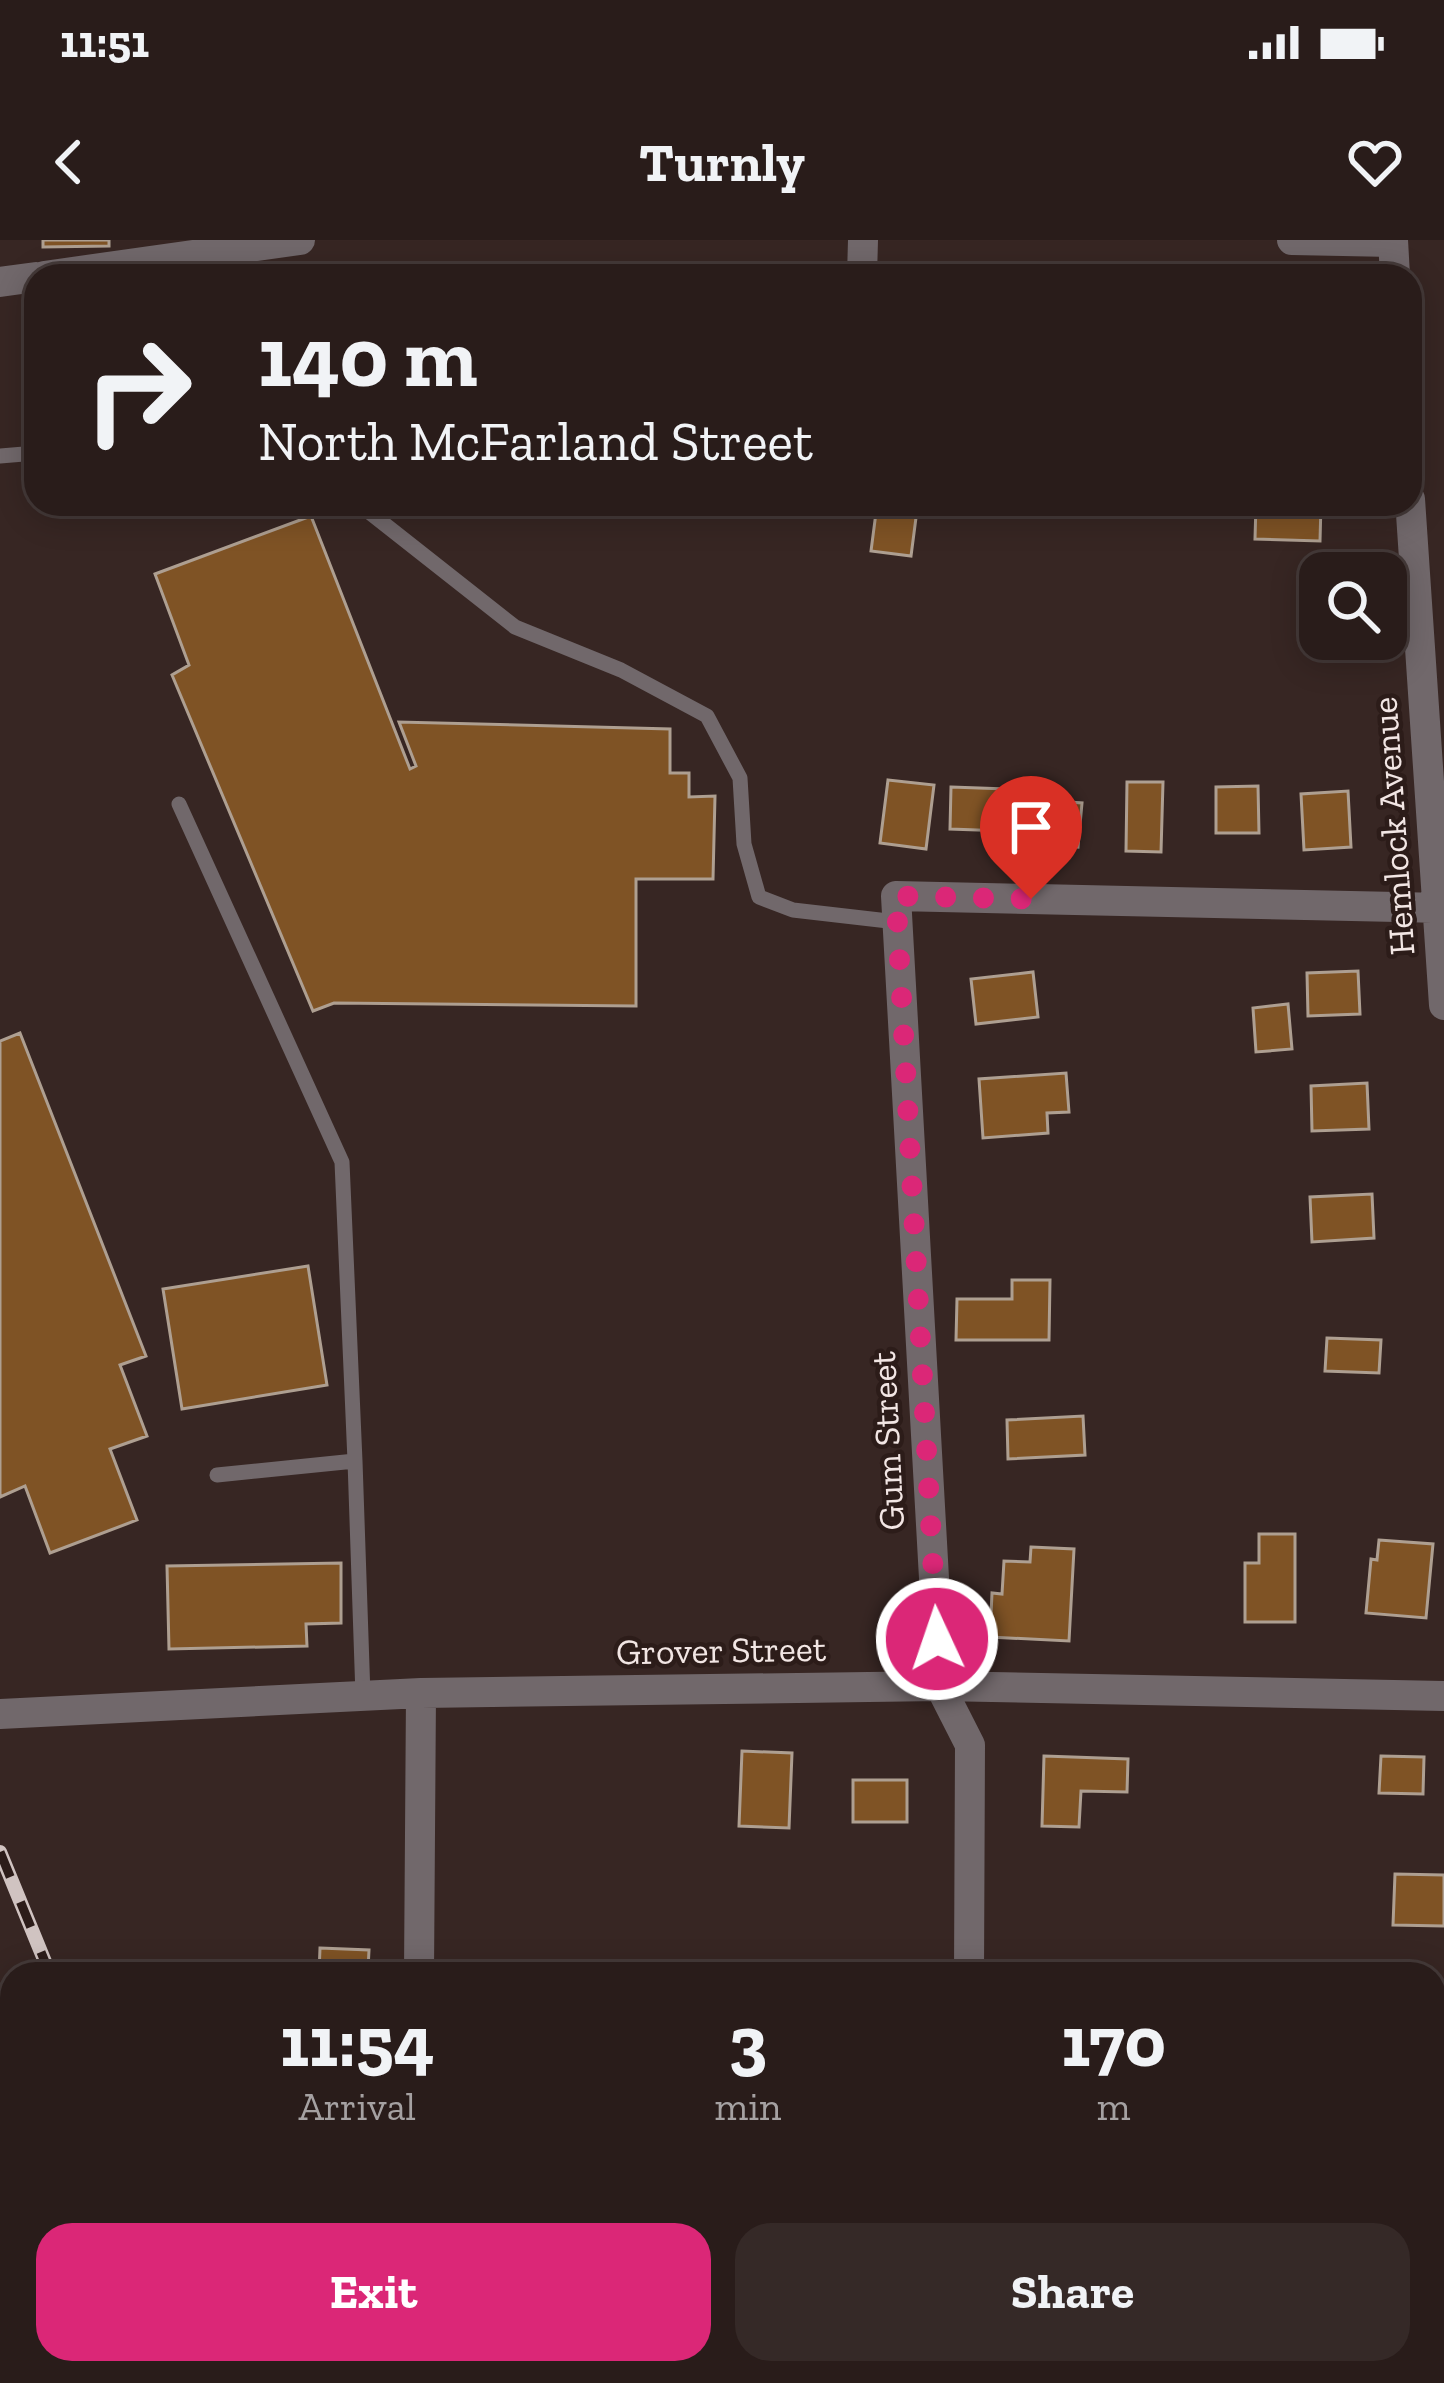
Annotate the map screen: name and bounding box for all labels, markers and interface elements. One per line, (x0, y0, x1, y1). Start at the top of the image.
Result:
text: 11:51 (60, 15, 149, 69)
icon: back (36, 129, 102, 195)
icon: heart (1342, 129, 1408, 195)
text: Turnly (639, 130, 805, 195)
text: 140 m (258, 307, 478, 408)
icon: right (60, 312, 216, 468)
text: North McFarland Street (258, 409, 813, 474)
map controls (1299, 552, 1407, 660)
button: search (1299, 552, 1407, 660)
street label: Hemlock Avenue (1363, 695, 1423, 957)
pin (980, 776, 1082, 899)
icon: arrive (998, 794, 1064, 860)
street label: Gum Street (861, 1350, 913, 1532)
position arrow (874, 1576, 1000, 1702)
street label: Grover Street (616, 1627, 827, 1673)
text: 11:54 (280, 1998, 435, 2084)
text: 3 (729, 1998, 767, 2084)
text: 170 (1061, 1998, 1166, 2084)
text: Arrival (298, 2083, 416, 2130)
text: min (714, 2083, 781, 2130)
text: m (1097, 2083, 1131, 2130)
button: Exit (36, 2223, 711, 2361)
button: Share (735, 2223, 1410, 2361)

